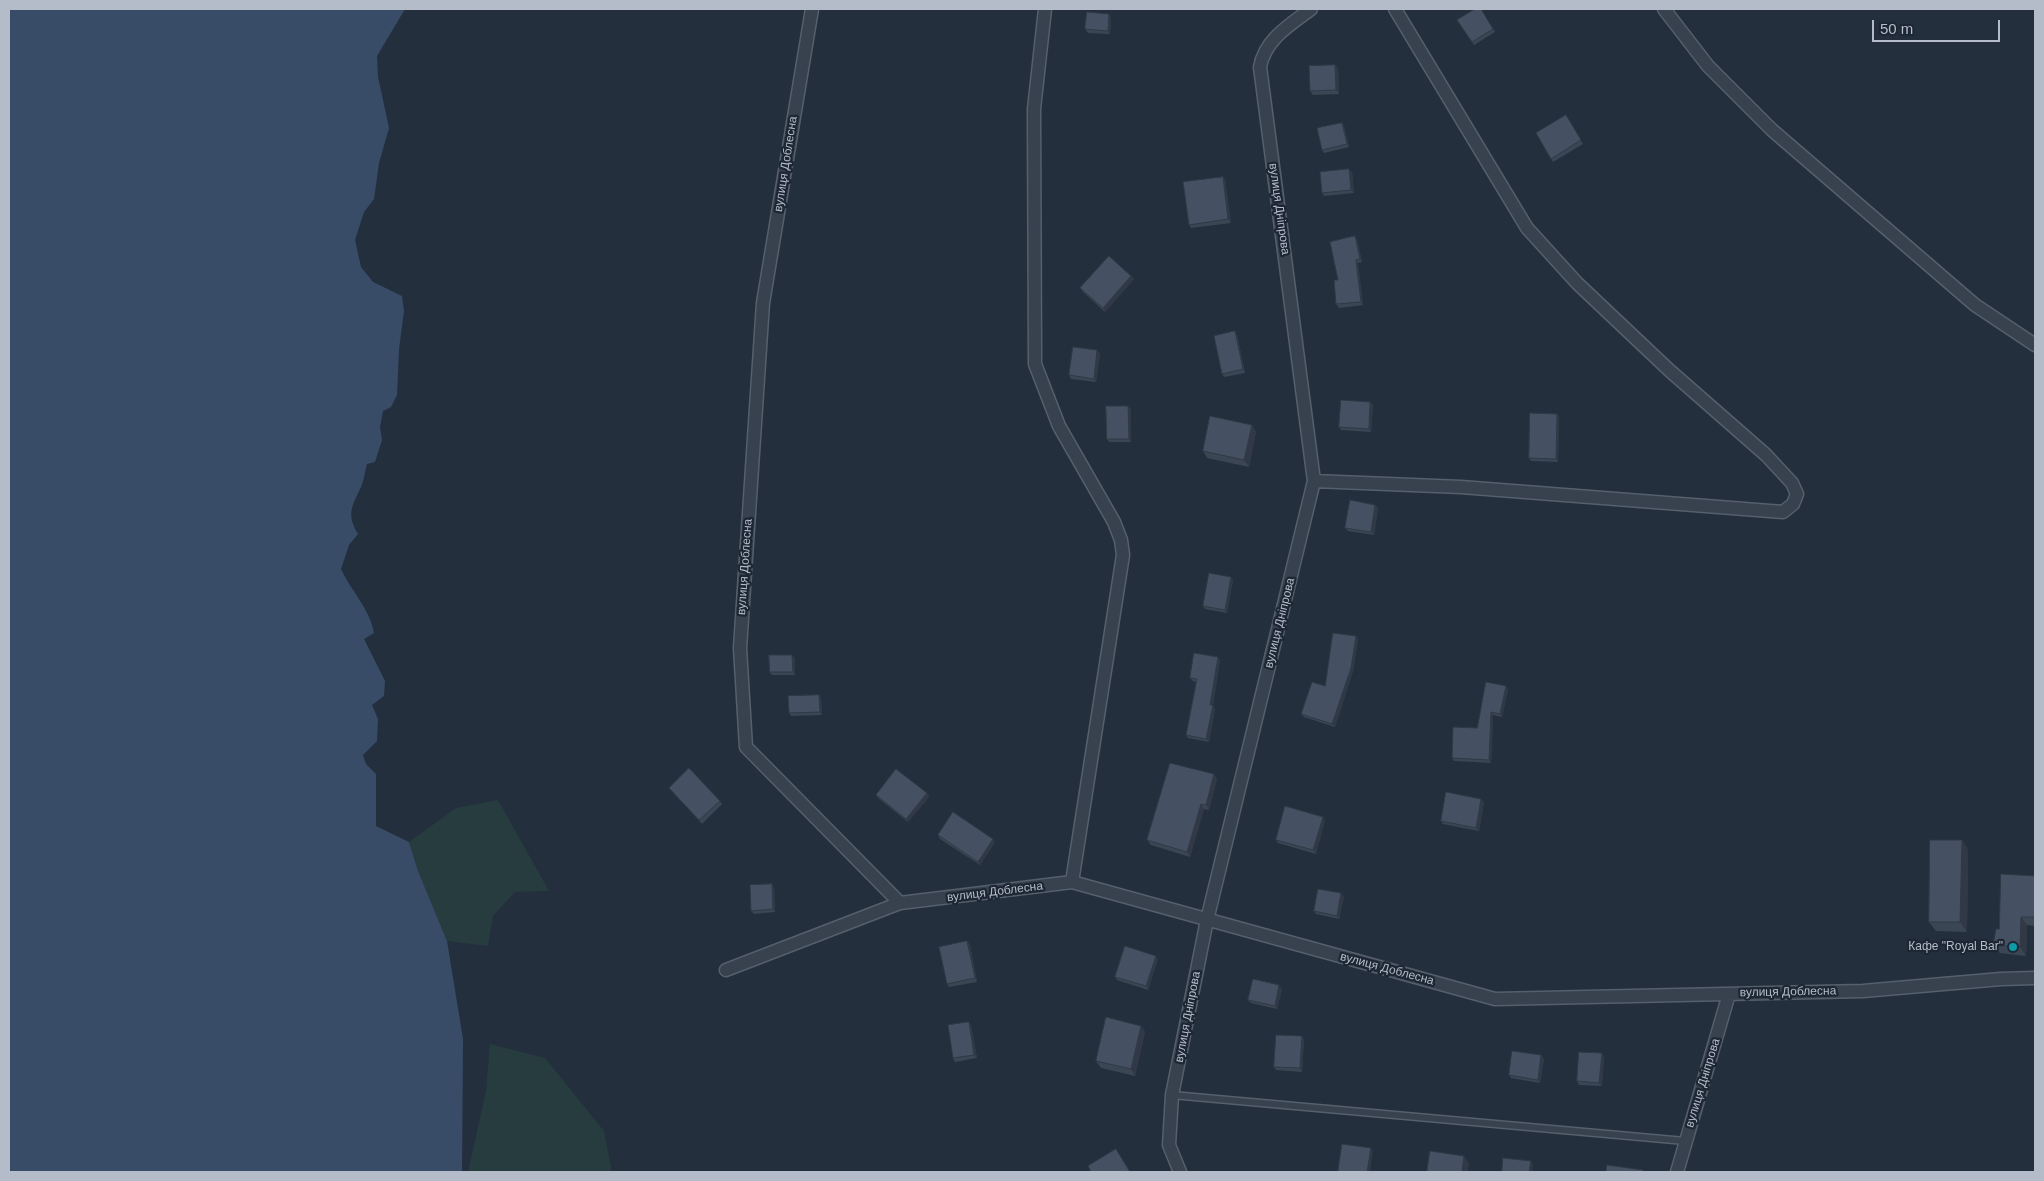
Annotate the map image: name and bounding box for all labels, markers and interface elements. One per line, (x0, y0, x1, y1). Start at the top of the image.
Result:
scale bar (1874, 10, 2002, 42)
text: 50 m (1880, 20, 1913, 37)
street label: вулиця Доблесна (771, 115, 801, 213)
street label: вулиця Дніпрова (1265, 162, 1293, 256)
street label: вулиця Доблесна (734, 518, 756, 616)
street label: вулиця Дніпрова (1262, 576, 1298, 670)
street label: вулиця Доблесна (946, 879, 1044, 905)
place label: Кафе "Royal Bar" (1908, 940, 2003, 954)
marker: Кафе "Royal Bar" (2007, 941, 2019, 953)
street label: вулиця Доблесна (1339, 950, 1435, 988)
street label: вулиця Дніпрова (1172, 970, 1204, 1064)
street label: вулиця Доблесна (1740, 984, 1836, 1000)
street label: вулиця Дніпрова (1683, 1037, 1723, 1129)

